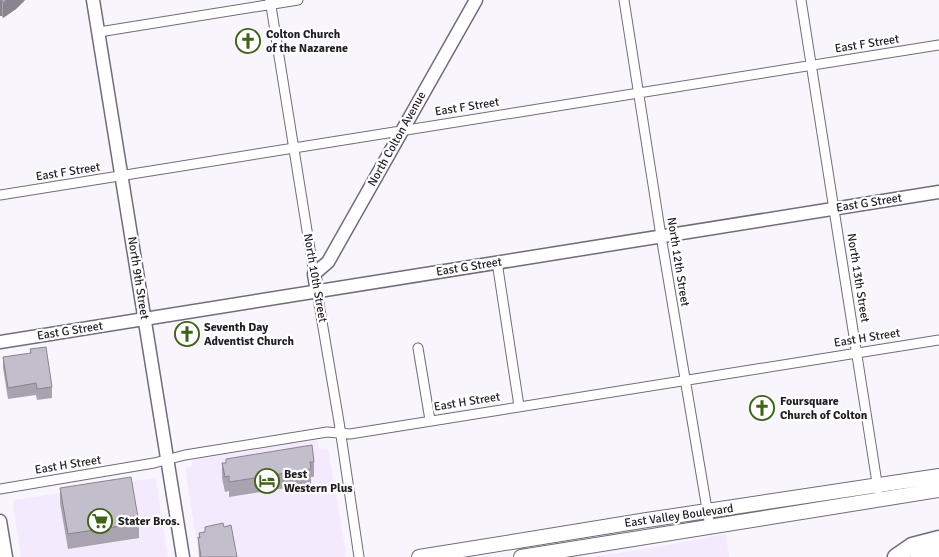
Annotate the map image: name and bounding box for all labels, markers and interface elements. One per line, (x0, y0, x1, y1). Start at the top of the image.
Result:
place label: Colton Church of the Nazarene (266, 27, 348, 56)
church icon: Colton Church of the Nazarene (235, 28, 261, 54)
street label: East F Street (834, 32, 900, 56)
street label: North Colton Avenue (365, 89, 429, 189)
street label: East F Street (434, 95, 500, 119)
street label: East F Street (35, 160, 101, 184)
street label: East G Street (835, 190, 903, 216)
street label: North 12th Street (664, 216, 692, 308)
street label: North 10th Street (300, 232, 330, 324)
street label: North 13th Street (844, 232, 872, 324)
street label: North 9th Street (124, 236, 152, 320)
street label: East G Street (435, 254, 503, 280)
street label: East G Street (36, 318, 104, 344)
place label: Seventh Day Adventist Church (204, 320, 294, 349)
church icon: Seventh Day Adventist Church (174, 321, 200, 347)
street label: East H Street (833, 325, 901, 351)
street label: East H Street (433, 389, 501, 415)
place label: Foursquare Church of Colton (780, 394, 868, 423)
church icon: Foursquare Church of Colton (749, 395, 775, 421)
street label: East H Street (34, 452, 102, 478)
place label: Best Western Plus (284, 467, 353, 496)
hotel icon: Best Western Plus (254, 468, 280, 494)
street label: East Valley Boulevard (624, 501, 734, 531)
supermarket icon: Stater Bros. (87, 508, 113, 534)
place label: Stater Bros. (118, 514, 180, 529)

